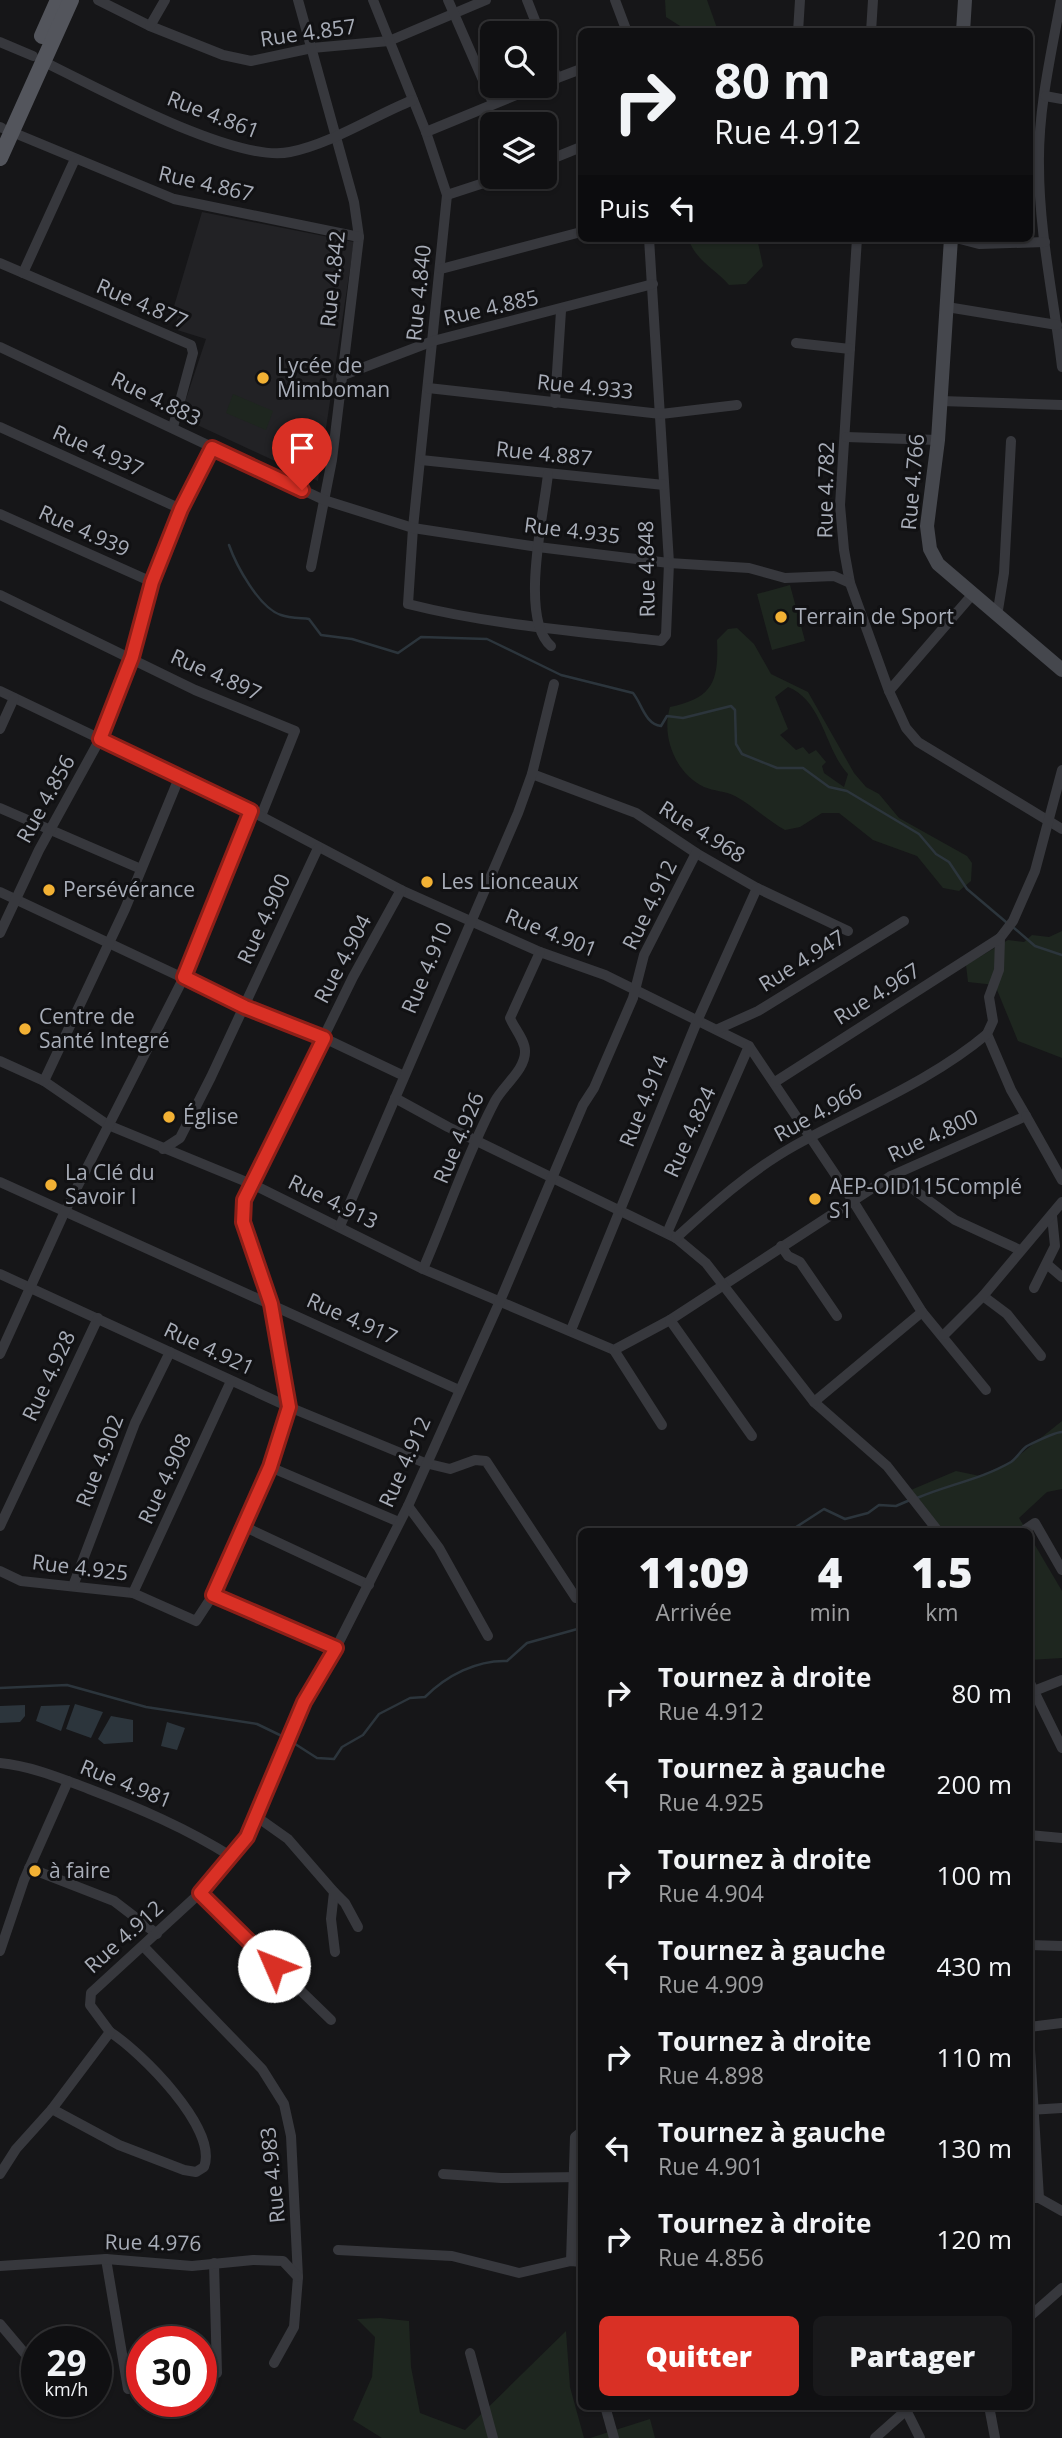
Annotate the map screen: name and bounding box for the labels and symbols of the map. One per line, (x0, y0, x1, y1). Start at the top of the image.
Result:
street label: Rue 4.857 (258, 11, 358, 53)
street label: Rue 4.861 (163, 84, 263, 144)
street label: Rue 4.867 (156, 159, 256, 208)
street label: Rue 4.842 (313, 229, 351, 328)
street label: Rue 4.840 (399, 243, 437, 342)
street label: Rue 4.877 (92, 271, 192, 335)
street label: Rue 4.885 (441, 283, 541, 332)
place label: Lycée de Mimboman (277, 351, 390, 403)
street label: Rue 4.883 (107, 364, 206, 432)
street label: Rue 4.933 (536, 367, 635, 405)
marker: Lycée de Mimboman (255, 370, 271, 386)
street label: Rue 4.937 (49, 418, 148, 483)
pin (272, 418, 332, 490)
street label: Rue 4.766 (894, 433, 930, 531)
street label: Rue 4.887 (495, 434, 594, 472)
street label: Rue 4.782 (810, 441, 840, 539)
street label: Rue 4.939 (35, 498, 134, 563)
street label: Rue 4.935 (522, 510, 622, 550)
street label: Rue 4.848 (631, 520, 661, 618)
place label: Terrain de Sport (795, 602, 954, 630)
marker: Terrain de Sport (773, 609, 789, 625)
street label: Rue 4.897 (167, 642, 266, 707)
street label: Rue 4.856 (9, 749, 81, 848)
street label: Rue 4.968 (654, 794, 751, 869)
street label: Rue 4.912 (615, 855, 683, 954)
place label: Les Lionceaux (441, 867, 578, 895)
street label: Rue 4.900 (230, 869, 296, 968)
marker: Les Lionceaux (419, 874, 435, 890)
place label: Persévérance (63, 875, 195, 903)
marker: Persévérance (41, 882, 57, 898)
street label: Rue 4.901 (501, 901, 601, 963)
street label: Rue 4.904 (307, 909, 377, 1008)
street label: Rue 4.910 (394, 918, 458, 1018)
street label: Rue 4.947 (753, 923, 850, 998)
street label: Rue 4.967 (828, 956, 925, 1031)
place label: Centre de Santé Integré (39, 1002, 170, 1054)
marker: Centre de Santé Integré (17, 1021, 33, 1037)
street label: Rue 4.914 (612, 1051, 674, 1151)
street label: Rue 4.966 (768, 1076, 867, 1148)
street label: Rue 4.824 (657, 1082, 722, 1181)
street label: Rue 4.926 (426, 1088, 490, 1188)
place label: Église (183, 1102, 238, 1130)
street label: Rue 4.800 (883, 1102, 982, 1168)
marker: Église (161, 1109, 177, 1125)
place label: La Clé du Savoir I (65, 1158, 155, 1210)
street label: Rue 4.913 (284, 1167, 383, 1235)
place label: AEP-OID115Complé S1 (829, 1172, 1022, 1224)
marker: La Clé du Savoir I (43, 1177, 59, 1193)
marker: AEP-OID115Complé S1 (807, 1191, 823, 1207)
street label: Rue 4.917 (303, 1286, 402, 1351)
street label: Rue 4.921 (160, 1315, 259, 1381)
street label: Rue 4.928 (15, 1326, 81, 1425)
street label: Rue 4.902 (69, 1411, 129, 1511)
street label: Rue 4.912 (372, 1412, 437, 1511)
street label: Rue 4.908 (131, 1429, 197, 1528)
street label: Rue 4.925 (30, 1547, 130, 1587)
street label: Rue 4.981 (76, 1752, 176, 1814)
place label: à faire (49, 1856, 111, 1884)
marker: à faire (27, 1863, 43, 1879)
street label: Rue 4.912 (78, 1894, 169, 1979)
position arrow (237, 1929, 311, 2003)
street label: Rue 4.983 (253, 2126, 291, 2225)
street label: Rue 4.976 (104, 2227, 202, 2257)
speed limit sign: 30 (126, 2326, 217, 2417)

